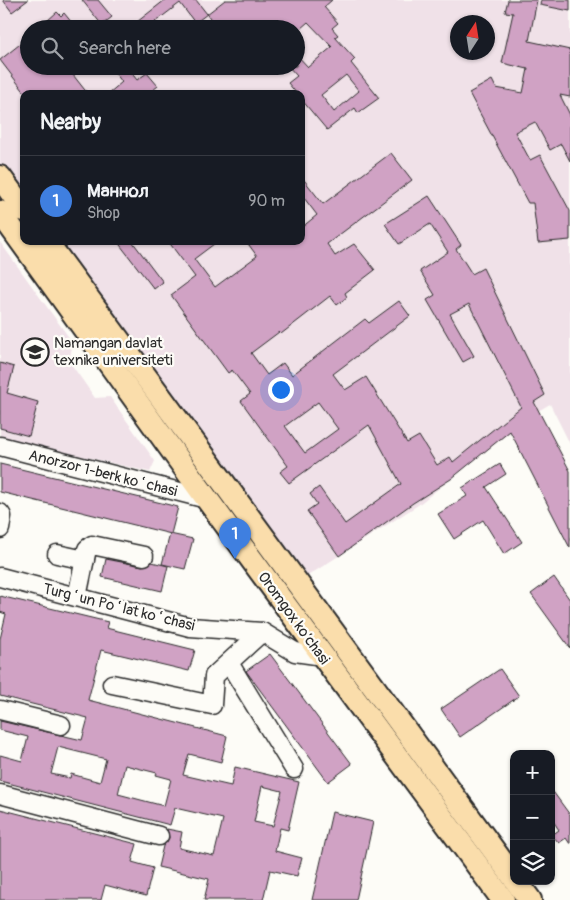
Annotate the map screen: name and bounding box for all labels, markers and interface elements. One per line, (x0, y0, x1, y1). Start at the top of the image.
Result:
north arrow (450, 15, 495, 60)
search box (20, 20, 305, 75)
icon: search (38, 34, 66, 62)
text: Search here (78, 36, 171, 60)
text: Nearby (40, 109, 101, 136)
text: Маннол (87, 179, 149, 203)
text: 1 (53, 191, 59, 211)
text: 90 m (248, 191, 285, 211)
text: Shop (87, 203, 120, 223)
place label: Namangan davlat texnika universiteti (53, 334, 173, 370)
school or university icon: Namangan davlat texnika universiteti (20, 337, 50, 367)
your location (268, 377, 294, 403)
street label: Anorzor 1-berk koʻchasi (27, 446, 180, 501)
pin: 1 (219, 518, 251, 559)
street label: Oromgox ko‘chasi (254, 568, 334, 669)
street label: Turgʻun Poʻlat koʻchasi (41, 579, 197, 636)
map controls (510, 750, 555, 885)
button: + (510, 750, 555, 795)
button: − (510, 795, 555, 840)
button: layers (510, 840, 555, 885)

